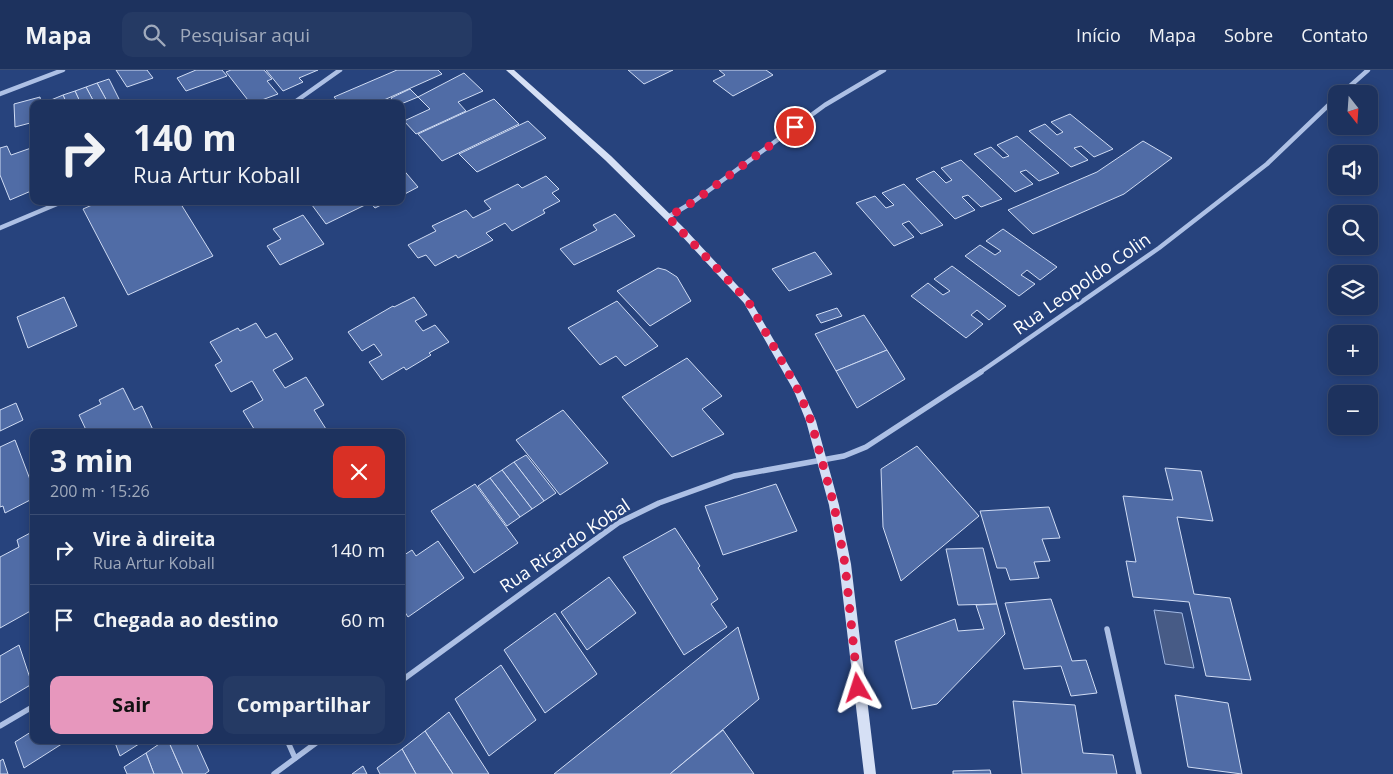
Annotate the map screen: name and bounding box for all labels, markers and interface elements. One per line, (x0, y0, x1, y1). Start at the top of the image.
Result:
search box (122, 12, 472, 57)
text: Mapa (25, 18, 92, 51)
icon: search (140, 21, 168, 49)
text: Pesquisar aqui (180, 22, 310, 48)
text: Início (1076, 23, 1121, 47)
text: Mapa (1149, 23, 1196, 47)
text: Sobre (1224, 23, 1273, 47)
text: Contato (1301, 23, 1368, 47)
north arrow (1328, 85, 1378, 135)
map controls (1328, 85, 1378, 435)
pin (774, 106, 816, 148)
icon: arrive (781, 113, 809, 141)
text: 140 m (133, 114, 237, 161)
icon: right (50, 120, 115, 185)
button: sound (1328, 145, 1378, 195)
text: Rua Artur Koball (133, 159, 300, 189)
button: search (1328, 205, 1378, 255)
street label: Rua Leopoldo Colin (1008, 227, 1155, 340)
button: layers (1328, 265, 1378, 315)
button: + (1328, 325, 1378, 375)
button: − (1328, 385, 1378, 435)
text: 3 min (50, 440, 133, 481)
button: close (333, 446, 385, 498)
text: 200 m · 15:26 (50, 480, 150, 502)
street label: Rua Ricardo Kobal (495, 493, 634, 598)
text: Vire à direita (93, 526, 216, 552)
icon: right (50, 536, 78, 564)
text: 140 m (330, 537, 385, 563)
text: Rua Artur Koball (93, 552, 215, 574)
icon: arrive (50, 606, 78, 634)
text: Chegada ao destino (93, 607, 279, 633)
text: 60 m (341, 607, 385, 633)
position arrow (831, 661, 883, 713)
button: Sair (50, 676, 213, 734)
button: Compartilhar (223, 676, 385, 734)

